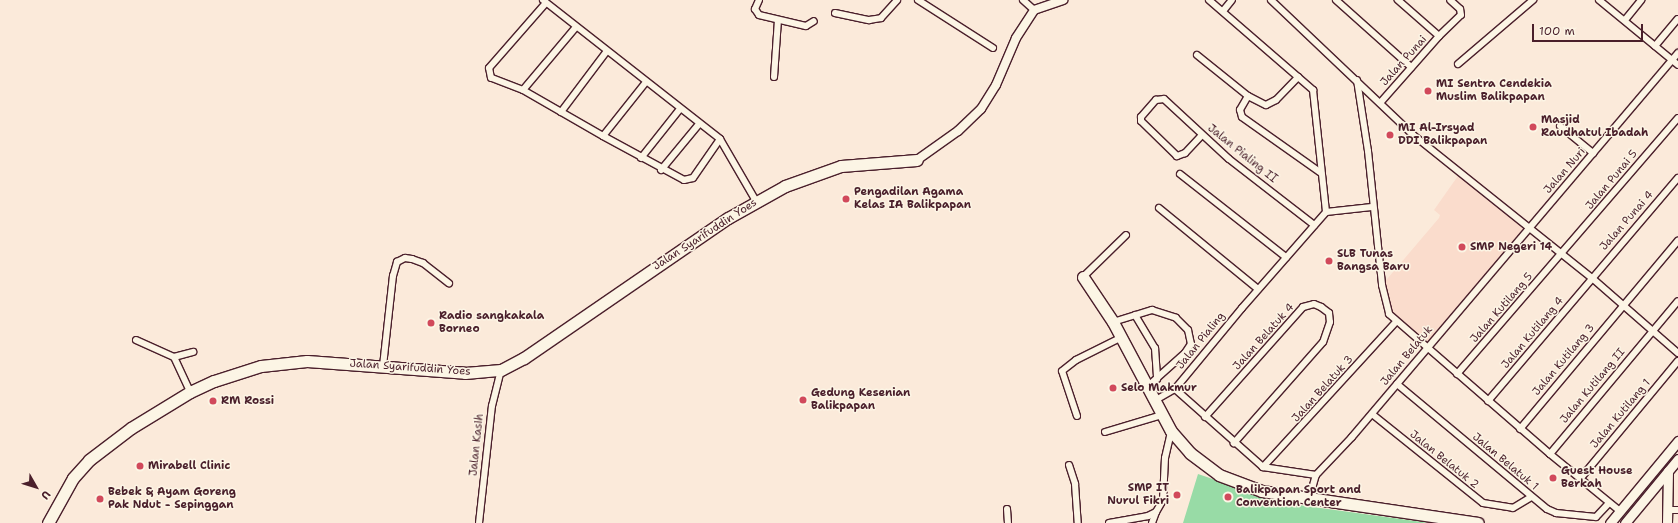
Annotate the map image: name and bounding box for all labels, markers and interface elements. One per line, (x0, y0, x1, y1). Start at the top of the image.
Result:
scale bar (1534, 16, 1645, 42)
text: 100 m (1539, 23, 1575, 39)
street label: Jalan Punai (1378, 33, 1430, 89)
place label: MI Sentra Cendekia Muslim Balikpapan (1436, 78, 1552, 104)
marker: MI Sentra Cendekia Muslim Balikpapan (1423, 86, 1433, 96)
place label: Masjid Raudhatul Ibadah (1541, 114, 1648, 140)
street label: Jalan Pialing II (1205, 122, 1279, 186)
place label: MI Al-Irsyad DDI Balikpapan (1398, 122, 1487, 148)
marker: Masjid Raudhatul Ibadah (1528, 122, 1538, 132)
marker: MI Al-Irsyad DDI Balikpapan (1385, 130, 1395, 140)
street label: Jalan Nuri (1542, 145, 1588, 197)
street label: Jalan Punai 5 (1583, 148, 1641, 212)
place label: Pengadilan Agama Kelas IA Balikpapan (854, 186, 971, 212)
street label: Jalan Punai 4 (1598, 189, 1656, 253)
marker: Pengadilan Agama Kelas IA Balikpapan (841, 194, 851, 204)
street label: Jalan Syarifuddin Yoes (650, 196, 760, 274)
place label: SMP Negeri 14 (1470, 240, 1552, 254)
marker: SMP Negeri 14 (1457, 242, 1467, 252)
place label: SLB Tunas Bangsa Baru (1337, 248, 1410, 274)
marker: SLB Tunas Bangsa Baru (1324, 256, 1334, 266)
street label: Jalan Kutilang 5 (1468, 270, 1536, 346)
street label: Jalan Kutilang 4 (1499, 295, 1567, 371)
street label: Jalan Belatuk 4 (1231, 301, 1297, 373)
place label: Radio sangkakala Borneo (439, 310, 544, 336)
street label: Jalan Pialing (1174, 310, 1228, 372)
marker: Radio sangkakala Borneo (426, 318, 436, 328)
street label: Jalan Kutilang 3 (1530, 322, 1598, 398)
street label: Jalan Belatuk (1378, 324, 1436, 388)
street label: Jalan Kutilang II (1558, 346, 1628, 426)
street label: Jalan Belatuk 3 (1290, 353, 1356, 425)
street label: Jalan Syarifuddin Yoes (349, 357, 471, 379)
street label: Jalan Kutilang 1 (1588, 377, 1654, 451)
place label: Selo Makmur (1121, 381, 1197, 395)
marker: Selo Makmur (1108, 383, 1118, 393)
place label: Gedung Kesenian Balikpapan (811, 387, 910, 413)
place label: RM Rossi (221, 394, 274, 408)
marker: Gedung Kesenian Balikpapan (798, 395, 808, 405)
marker: RM Rossi (208, 396, 218, 406)
street label: Jalan Kasih (467, 413, 487, 477)
street label: Jalan Belatuk 2 (1407, 428, 1481, 492)
street label: Jalan Belatuk 1 (1469, 431, 1541, 493)
place label: Mirabell Clinic (148, 459, 230, 473)
marker: Mirabell Clinic (135, 461, 145, 471)
place label: Guest House Berkah (1561, 465, 1633, 491)
north arrow (16, 467, 56, 507)
marker: Guest House Berkah (1548, 473, 1558, 483)
place label: SMP IT Nurul Fikri (1107, 482, 1169, 508)
place label: Balikpapan Sport and Convention Center (1236, 484, 1361, 510)
place label: Bebek & Ayam Goreng Pak Ndut - Sepinggan (108, 486, 236, 512)
text: U (38, 487, 54, 503)
marker: SMP IT Nurul Fikri (1172, 490, 1182, 500)
marker: Balikpapan Sport and Convention Center (1223, 492, 1233, 502)
marker: Bebek & Ayam Goreng Pak Ndut - Sepinggan (95, 494, 105, 504)

